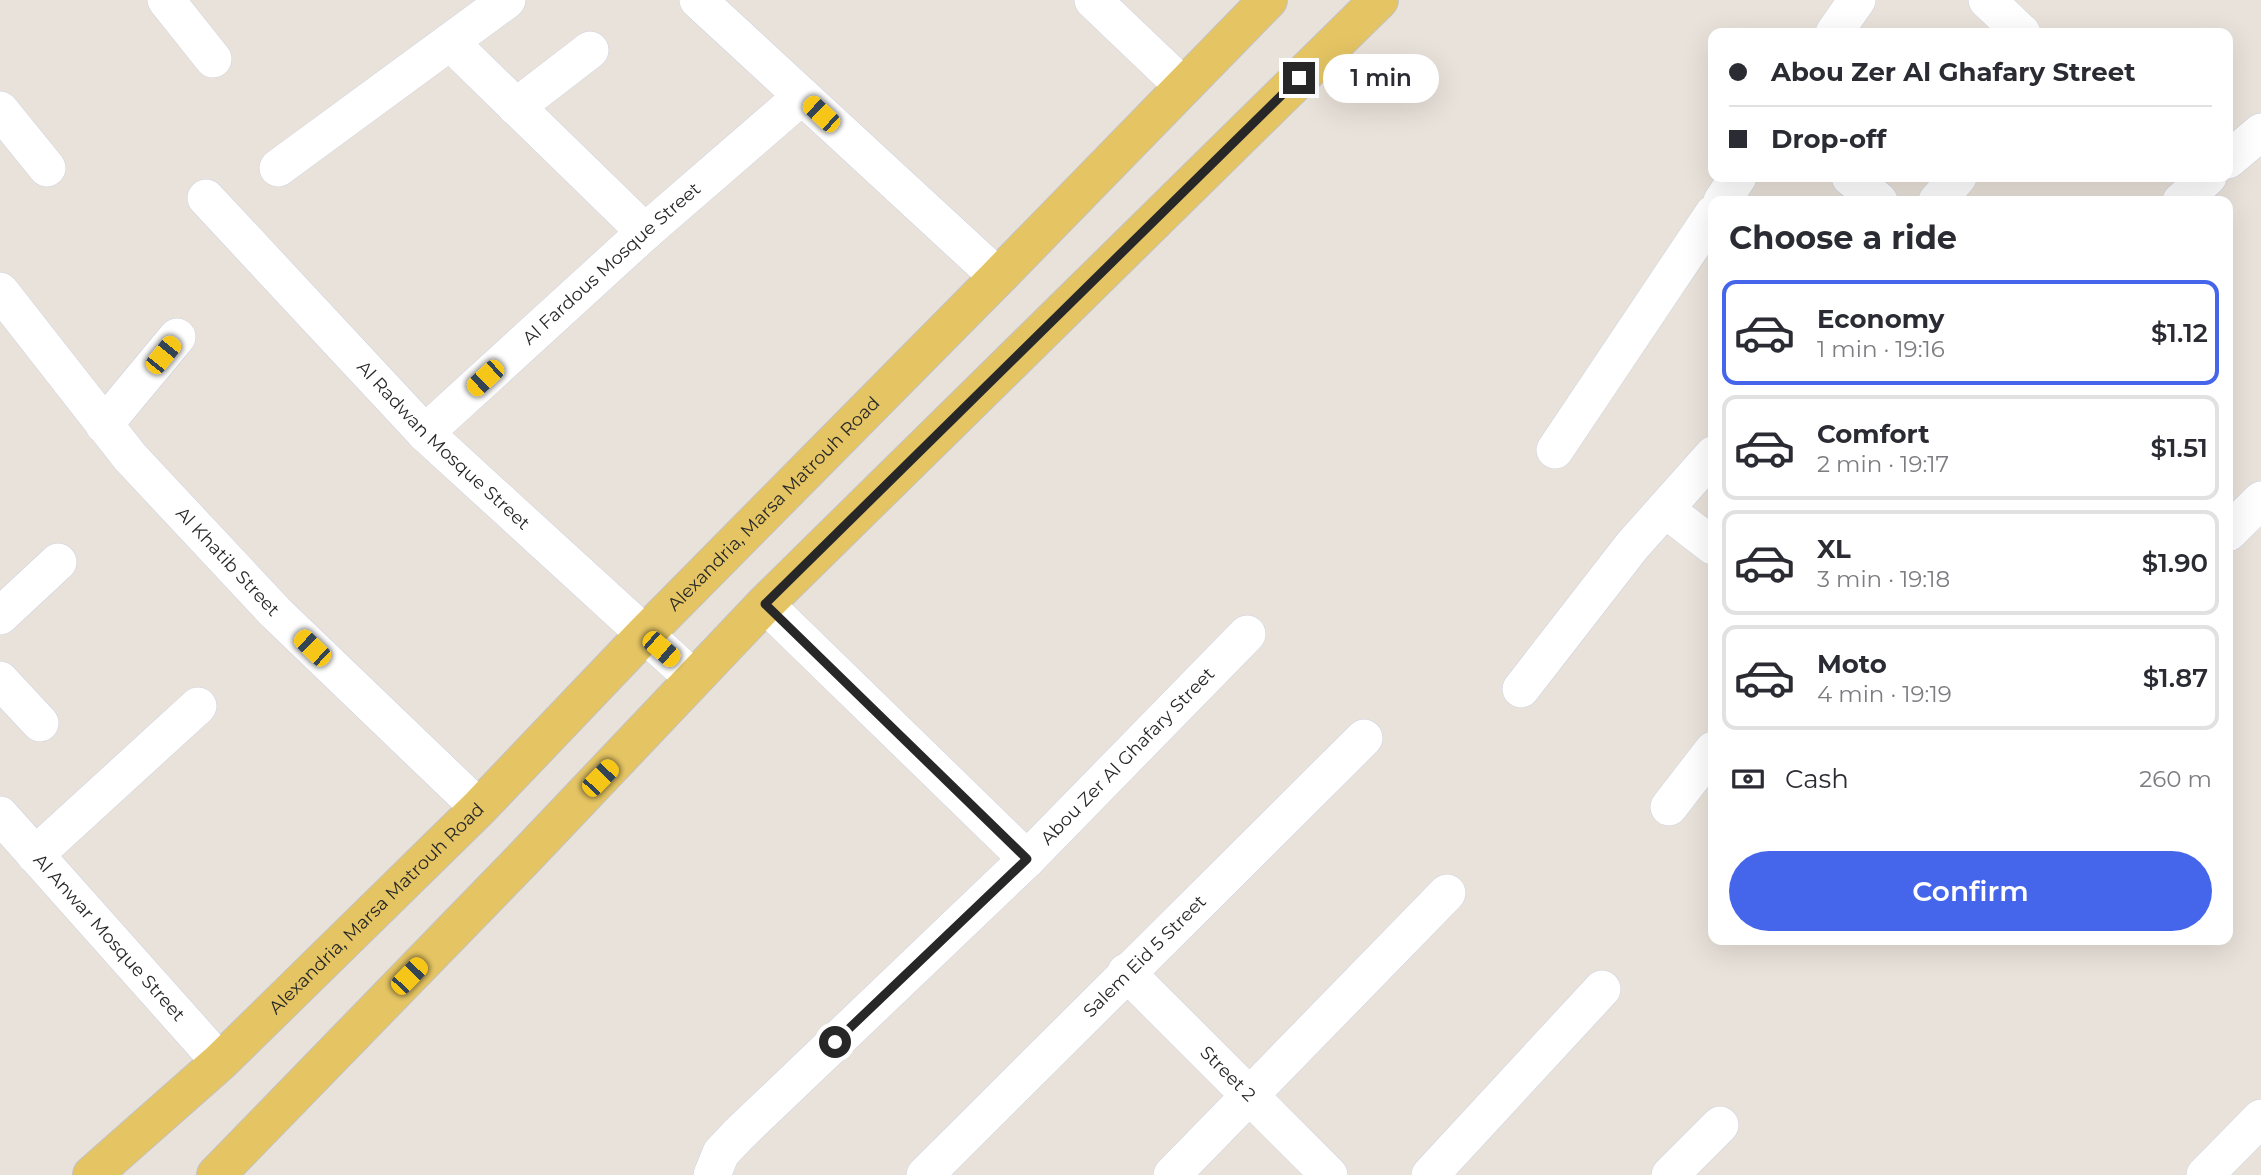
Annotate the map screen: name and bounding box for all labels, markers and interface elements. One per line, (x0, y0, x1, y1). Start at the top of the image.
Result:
callout: 1 min (1324, 54, 1439, 102)
text: Abou Zer Al Ghafary Street (1771, 56, 2135, 88)
route end (1283, 62, 1315, 94)
text: 1 min (1350, 64, 1412, 92)
car (799, 92, 844, 136)
text: Drop-off (1771, 123, 1886, 155)
street label: Al Fardous Mosque Street (518, 178, 705, 349)
text: Choose a ride (1729, 218, 1957, 257)
icon: car (1733, 301, 1796, 364)
text: Economy (1817, 303, 1944, 335)
text: $1.12 (2151, 317, 2208, 349)
car (142, 332, 185, 378)
text: 1 min · 19:16 (1817, 335, 1945, 363)
street label: Al Radwan Mosque Street (352, 356, 534, 534)
car (463, 356, 508, 400)
street label: Alexandria, Marsa Matrouh Road (663, 392, 884, 616)
icon: car (1733, 416, 1796, 479)
text: Comfort (1817, 418, 1929, 450)
text: $1.51 (2151, 432, 2208, 464)
text: 2 min · 19:17 (1817, 450, 1949, 478)
street label: Al Khatib Street (171, 502, 284, 621)
icon: car (1733, 531, 1796, 594)
text: XL (1817, 533, 1851, 565)
text: $1.90 (2142, 547, 2208, 579)
text: 3 min · 19:18 (1817, 565, 1950, 593)
car (290, 626, 335, 670)
car (639, 627, 684, 671)
icon: car (1733, 646, 1796, 709)
text: Moto (1817, 648, 1887, 680)
text: $1.87 (2143, 662, 2208, 694)
street label: Abou Zer Al Ghafary Street (1036, 663, 1219, 849)
text: 4 min · 19:19 (1817, 680, 1952, 708)
car (578, 756, 623, 800)
icon: cash (1729, 760, 1767, 798)
text: Cash (1785, 763, 1849, 795)
text: 260 m (2139, 765, 2212, 793)
street label: Alexandria, Marsa Matrouh Road (264, 798, 489, 1019)
street label: Al Anwar Mosque Street (29, 849, 189, 1026)
button: Confirm (1729, 851, 2212, 931)
street label: Salem Eid 5 Street (1079, 890, 1211, 1022)
car (387, 954, 432, 998)
route start (819, 1026, 851, 1058)
street label: Street 2 (1196, 1042, 1260, 1106)

